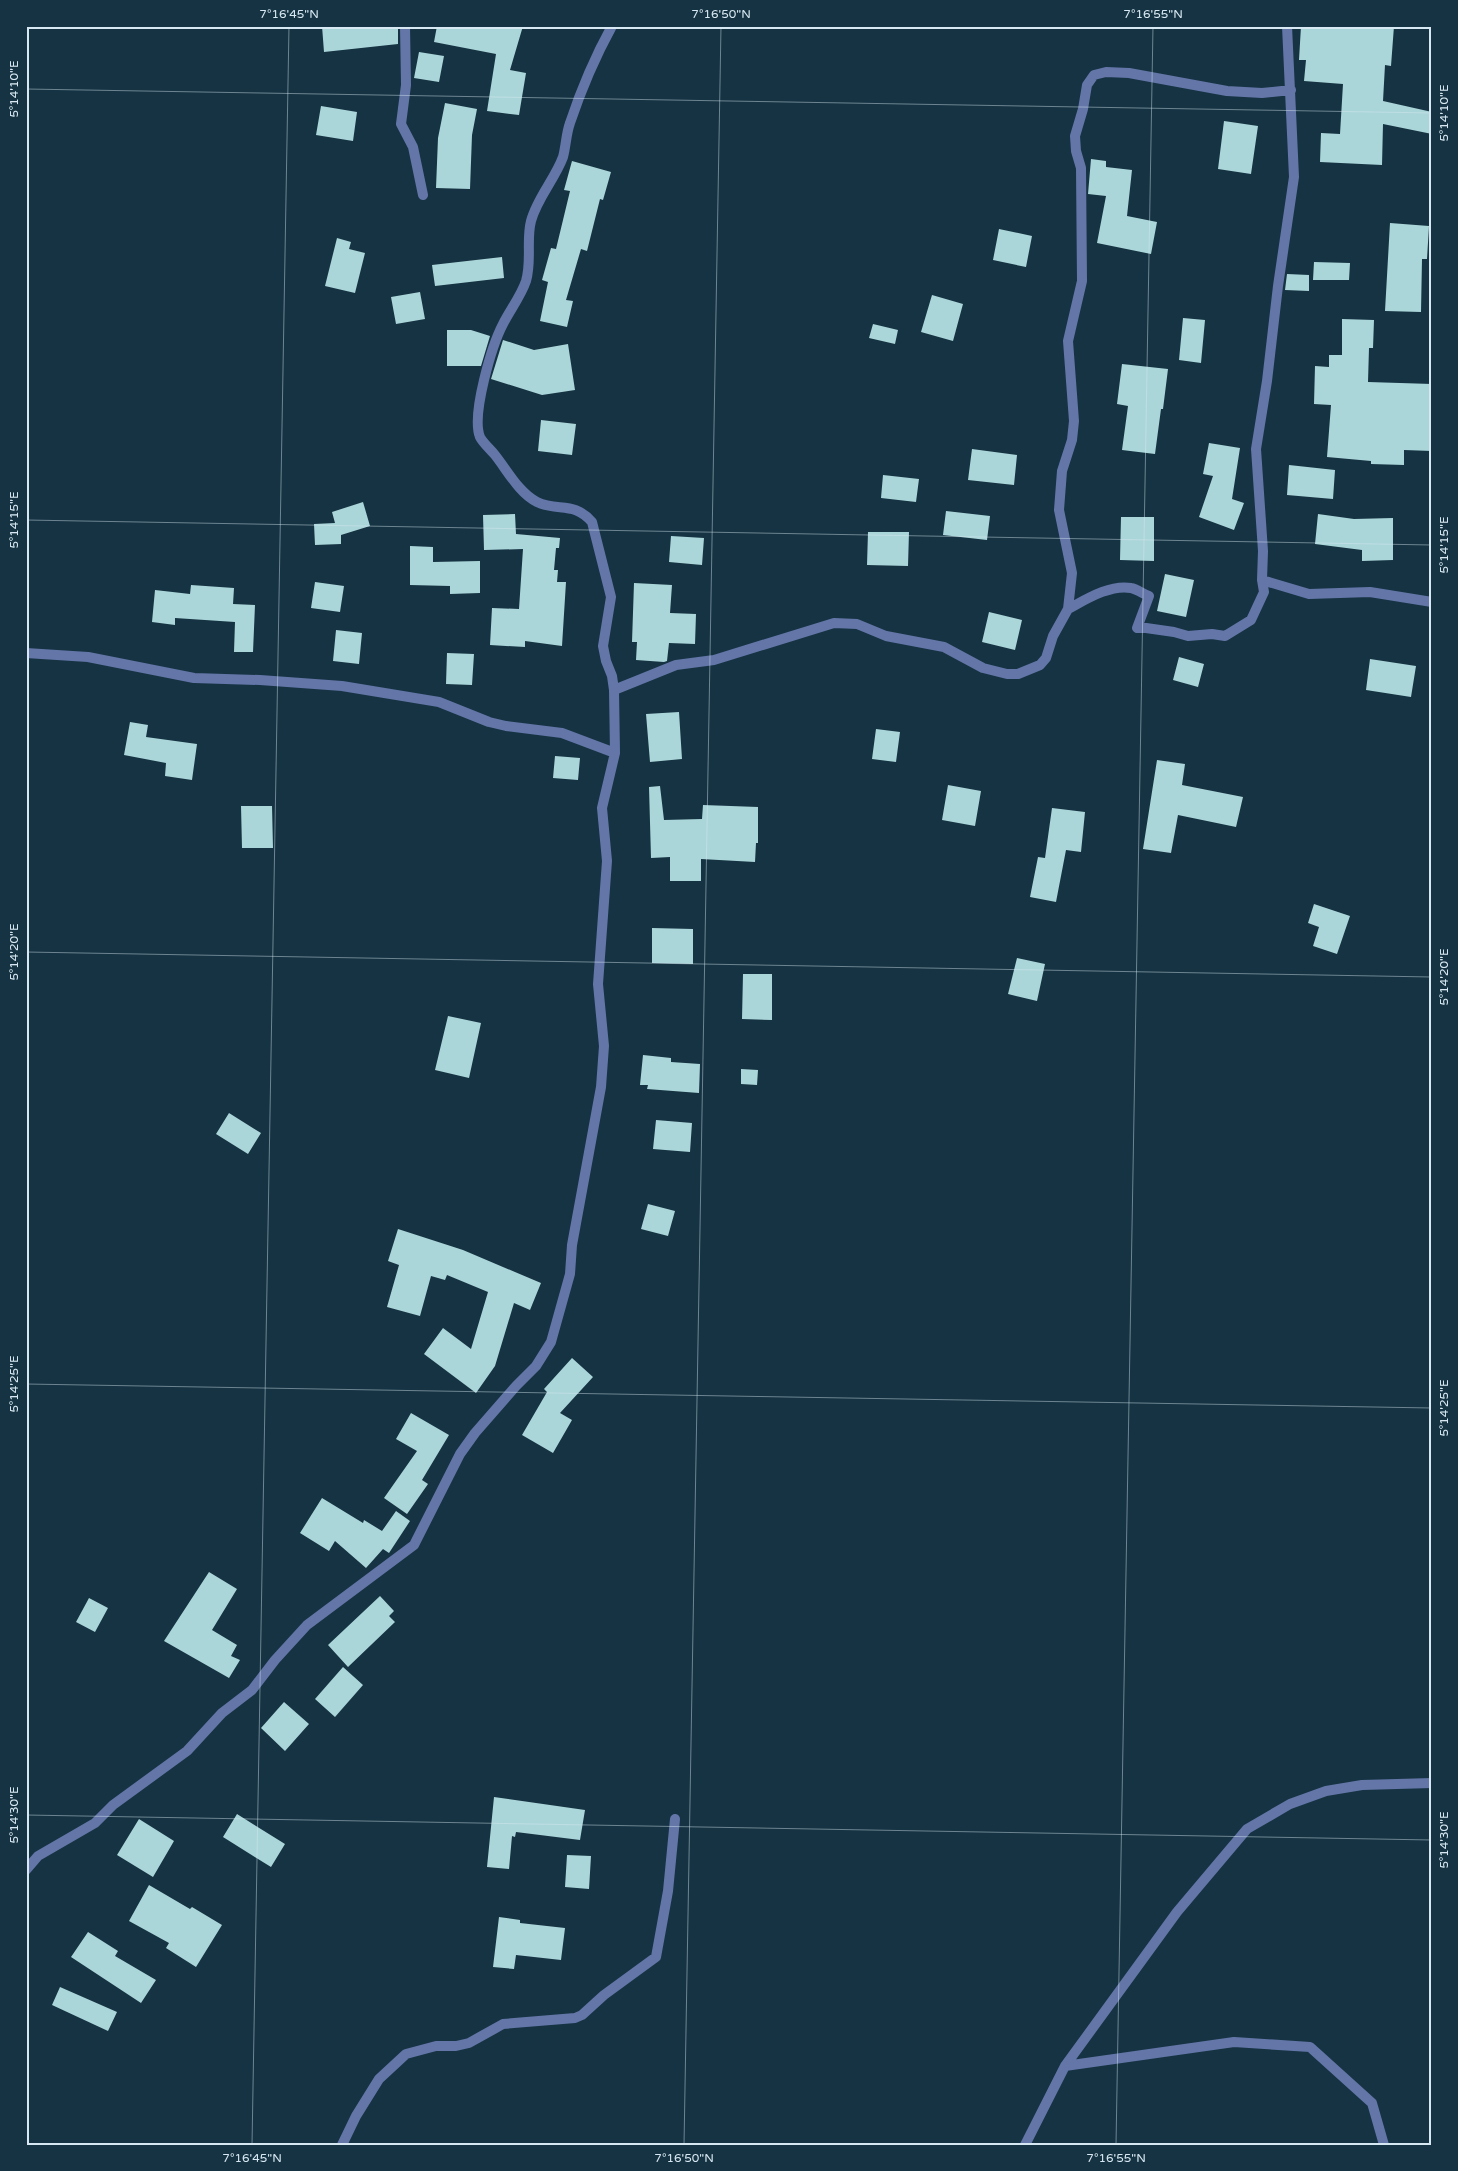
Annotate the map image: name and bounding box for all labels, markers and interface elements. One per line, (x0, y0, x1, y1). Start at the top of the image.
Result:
text: 7°16'45"N (259, 7, 319, 21)
text: 7°16'50"N (691, 7, 751, 21)
text: 7°16'55"N (1123, 7, 1183, 21)
text: 5°14'10"E (7, 60, 21, 118)
text: 5°14'10"E (1437, 84, 1451, 142)
text: 5°14'15"E (7, 491, 21, 549)
text: 5°14'15"E (1437, 516, 1451, 574)
text: 5°14'20"E (7, 923, 21, 981)
text: 5°14'20"E (1437, 948, 1451, 1006)
text: 5°14'25"E (7, 1355, 21, 1413)
text: 5°14'25"E (1437, 1379, 1451, 1437)
text: 5°14'30"E (7, 1786, 21, 1844)
text: 5°14'30"E (1437, 1811, 1451, 1869)
text: 7°16'45"N (222, 2151, 282, 2165)
text: 7°16'50"N (654, 2151, 714, 2165)
text: 7°16'55"N (1086, 2151, 1146, 2165)

